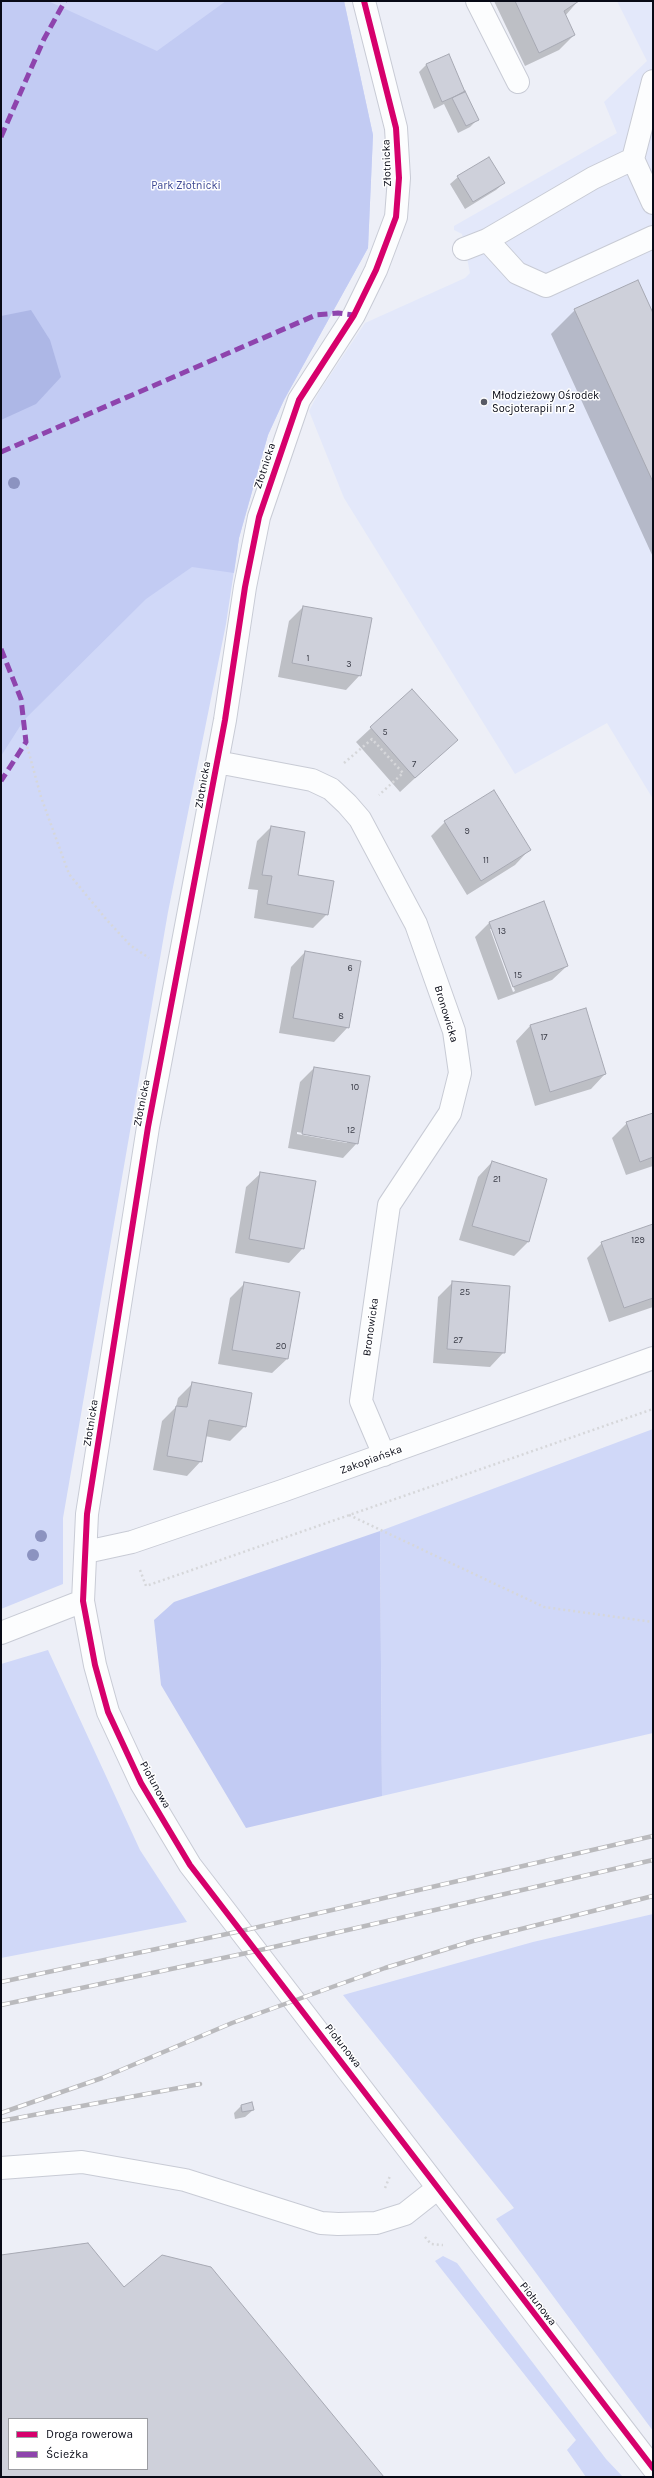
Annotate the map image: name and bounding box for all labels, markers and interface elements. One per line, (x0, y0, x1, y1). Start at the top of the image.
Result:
street label: Złotnicka (380, 139, 394, 187)
park label: Park Złotnicki (151, 179, 221, 193)
place label: Młodzieżowy Ośrodek Socjoterapii nr 2 (492, 389, 599, 415)
marker: Młodzieżowy Ośrodek Socjoterapii nr 2 (479, 397, 489, 407)
street label: Złotnicka (251, 441, 279, 491)
house number: 1 (307, 653, 309, 663)
house number: 3 (346, 659, 352, 669)
house number: 5 (382, 727, 388, 737)
house number: 7 (412, 759, 416, 769)
street label: Złotnicka (192, 760, 214, 810)
house number: 9 (464, 826, 470, 836)
house number: 11 (483, 855, 489, 865)
house number: 13 (498, 926, 506, 936)
house number: 6 (347, 963, 353, 973)
house number: 15 (514, 970, 522, 980)
street label: Bronowicka (431, 984, 461, 1044)
house number: 8 (338, 1011, 344, 1021)
house number: 17 (540, 1032, 548, 1042)
street label: Złotnicka (131, 1078, 153, 1128)
house number: 10 (351, 1082, 359, 1092)
house number: 12 (347, 1125, 355, 1135)
house number: 21 (493, 1174, 501, 1184)
house number: 129 (631, 1235, 645, 1245)
house number: 25 (460, 1287, 470, 1297)
street label: Bronowicka (360, 1297, 382, 1357)
house number: 27 (453, 1335, 463, 1345)
house number: 20 (276, 1341, 286, 1351)
street label: Złotnicka (81, 1398, 101, 1448)
street label: Zakopiańska (338, 1443, 404, 1477)
street label: Piołunowa (137, 1759, 173, 1811)
street label: Piołunowa (322, 2022, 364, 2070)
street label: Piołunowa (517, 2280, 559, 2328)
legend (8, 2418, 148, 2470)
text: Droga rowerowa (46, 2427, 133, 2441)
text: Ścieżka (46, 2447, 88, 2461)

